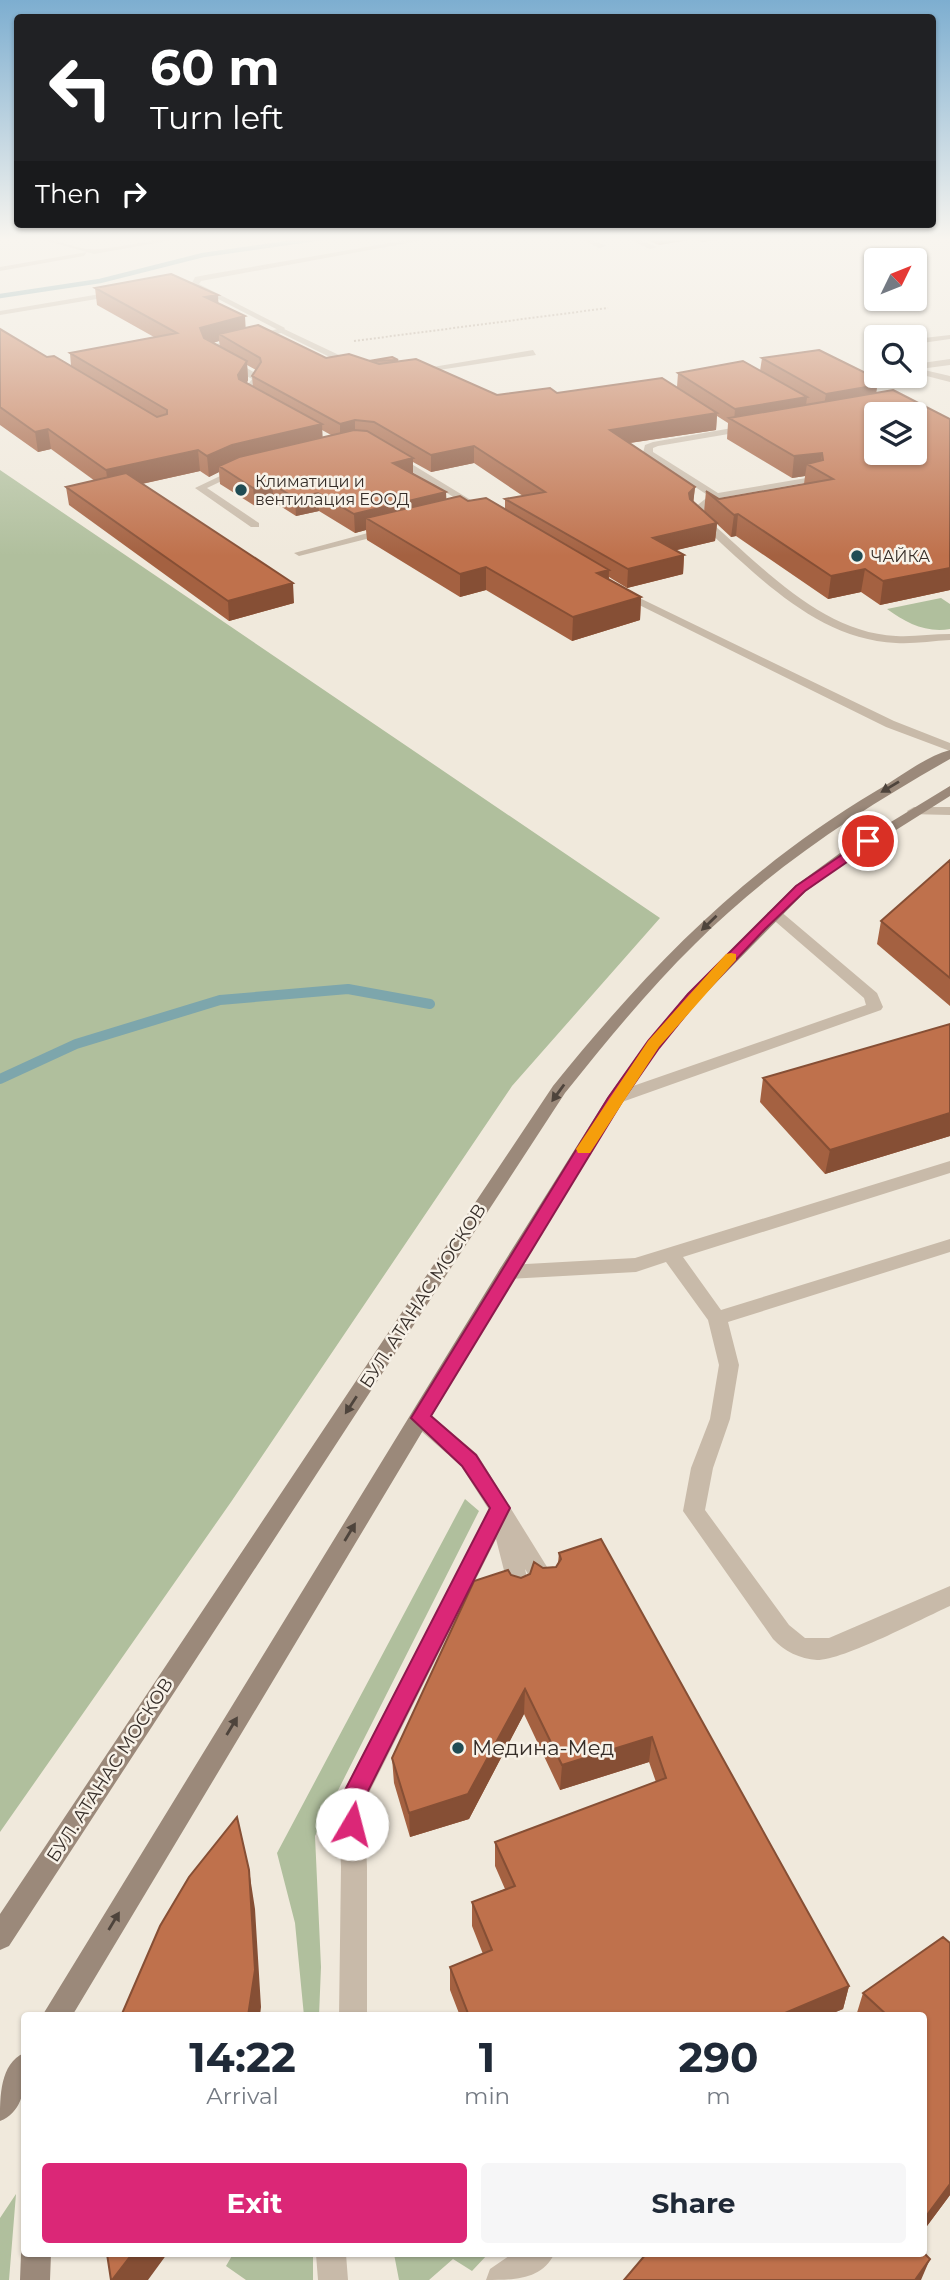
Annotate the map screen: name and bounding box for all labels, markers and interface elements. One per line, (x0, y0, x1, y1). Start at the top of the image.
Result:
text: 60 m (150, 38, 280, 97)
icon: left (35, 42, 126, 133)
text: Turn left (150, 98, 284, 137)
icon: right (115, 175, 153, 213)
text: Then (35, 178, 101, 210)
north arrow (864, 248, 928, 312)
map controls (864, 248, 927, 465)
button: search (864, 325, 927, 388)
button: layers (864, 402, 927, 465)
place label: Климатици и вентилация ЕООД (255, 472, 410, 509)
marker: Климатици и вентилация ЕООД (233, 482, 249, 498)
place label: ЧАЙКА (871, 547, 930, 566)
marker: ЧАЙКА (849, 548, 865, 564)
one-way arrow (881, 780, 900, 793)
pin (838, 811, 898, 871)
icon: arrive (849, 822, 887, 860)
one-way arrow (701, 915, 718, 931)
one-way arrow (551, 1084, 565, 1102)
street label: БУЛ. АТАНАС МОСКОВ (355, 1200, 491, 1392)
one-way arrow (344, 1396, 358, 1414)
one-way arrow (344, 1522, 357, 1542)
street label: БУЛ. АТАНАС МОСКОВ (42, 1674, 178, 1866)
one-way arrow (226, 1717, 238, 1736)
place label: Медина-Мед (472, 1735, 614, 1760)
marker: Медина-Мед (450, 1740, 466, 1756)
position arrow (315, 1787, 389, 1861)
one-way arrow (107, 1911, 120, 1930)
text: 14:22 (189, 2031, 296, 2083)
text: 1 (479, 2031, 495, 2083)
text: 290 (679, 2031, 759, 2083)
text: Arrival (206, 2082, 279, 2110)
text: min (464, 2082, 510, 2110)
text: m (706, 2082, 731, 2110)
button: Exit (42, 2163, 467, 2243)
button: Share (481, 2163, 906, 2243)

